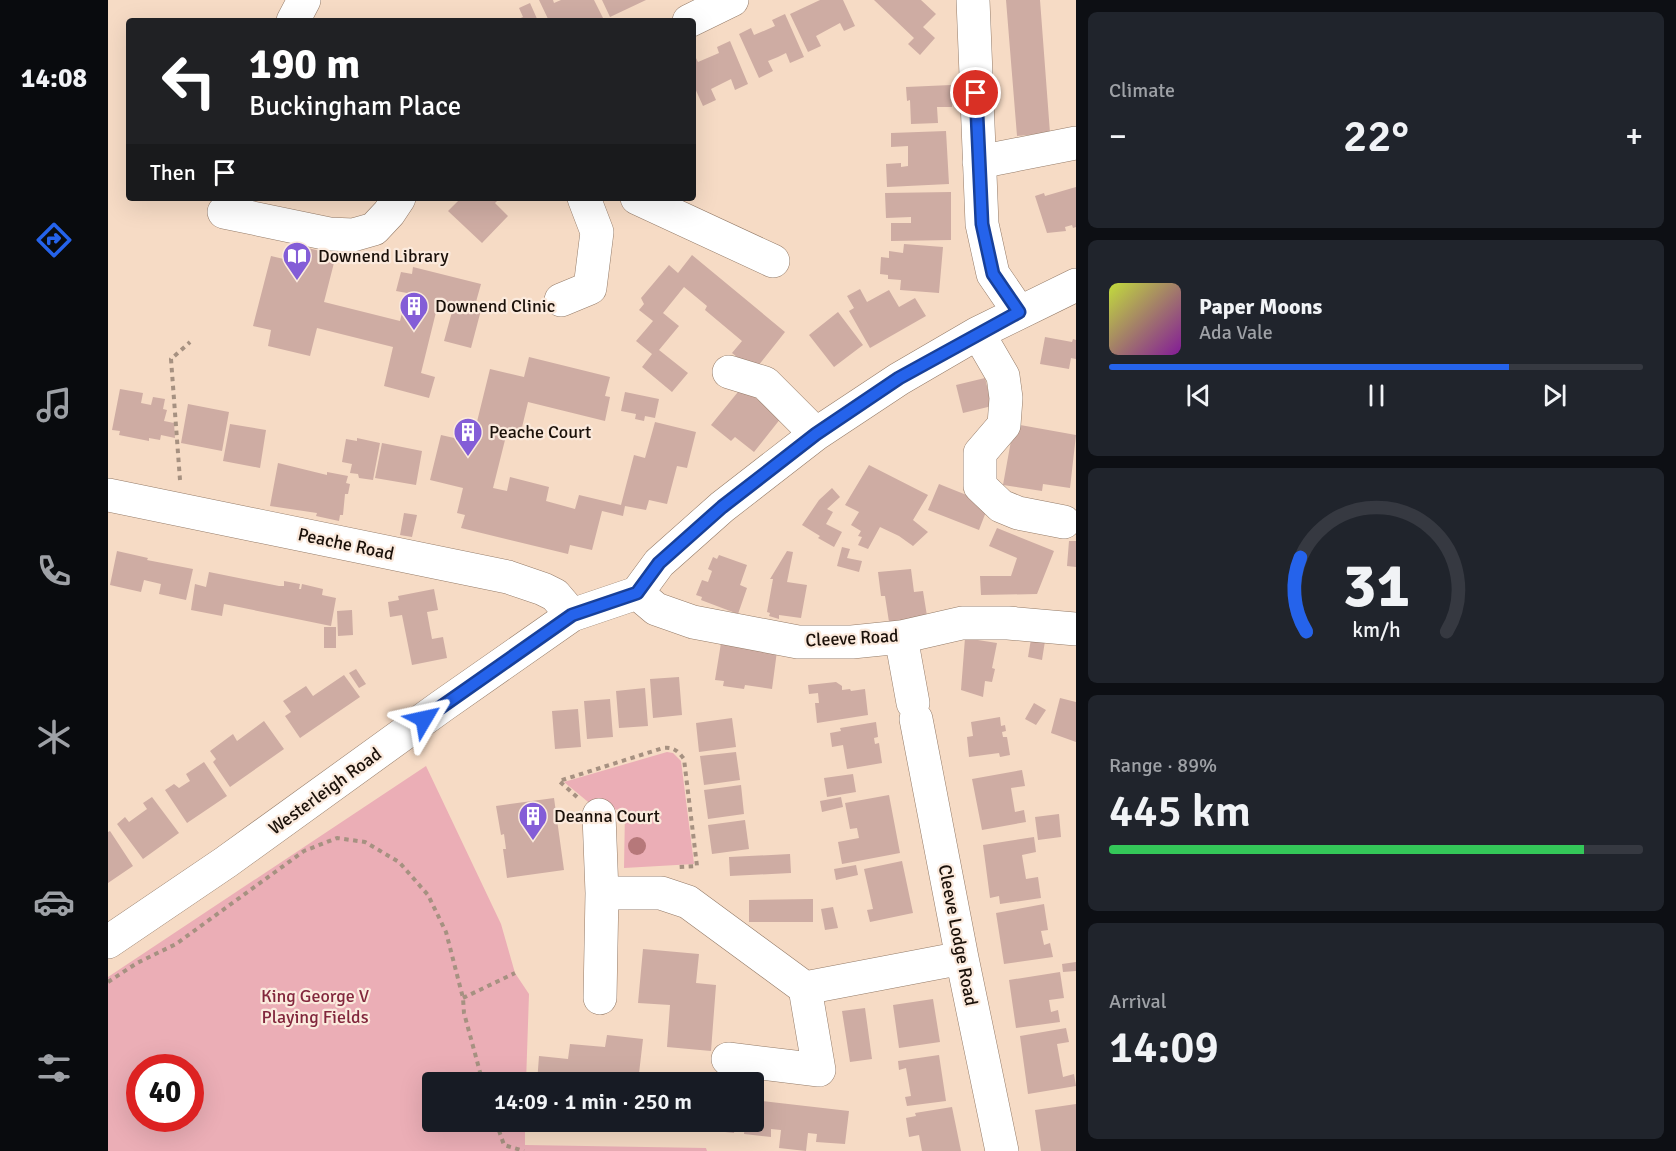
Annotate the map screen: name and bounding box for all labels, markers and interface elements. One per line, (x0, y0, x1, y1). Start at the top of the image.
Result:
text: 190 m (249, 39, 360, 90)
icon: left (150, 42, 228, 120)
text: 14:08 (21, 62, 87, 95)
pin (950, 67, 1001, 118)
icon: arrive (959, 76, 992, 109)
text: Climate (1109, 78, 1175, 103)
text: Buckingham Place (249, 90, 461, 123)
text: 22° (1343, 109, 1409, 164)
text: − (1109, 116, 1127, 157)
text: + (1625, 116, 1643, 157)
icon: arrive (208, 156, 241, 189)
text: Then (150, 159, 196, 186)
icon: directions (33, 219, 75, 261)
library icon: Downend Library (281, 240, 313, 282)
place label: Downend Library (318, 245, 449, 267)
building icon: Downend Clinic (398, 290, 430, 332)
text: Paper Moons (1199, 293, 1322, 320)
place label: Downend Clinic (435, 295, 555, 317)
text: Ada Vale (1199, 320, 1273, 345)
icon: previous (1182, 379, 1215, 412)
icon: pause (1360, 379, 1393, 412)
icon: next (1538, 379, 1571, 412)
icon: music (33, 384, 75, 426)
building icon: Peache Court (452, 416, 484, 458)
place label: Peache Court (489, 421, 591, 443)
street label: Peache Road (296, 523, 396, 565)
text: 31 (1342, 548, 1410, 625)
icon: phone (33, 550, 75, 592)
text: km/h (1352, 618, 1400, 644)
street label: Cleeve Road (805, 625, 899, 651)
position arrow (392, 687, 456, 751)
icon: climate (33, 716, 75, 758)
street label: Westerleigh Road (264, 743, 386, 839)
text: Range · 89% (1109, 753, 1217, 778)
text: 445 km (1109, 784, 1251, 839)
building icon: Deanna Court (517, 800, 549, 842)
place label: Deanna Court (554, 805, 660, 827)
street label: Cleeve Lodge Road (934, 862, 982, 1008)
icon: car (33, 881, 75, 923)
park label: King George V Playing Fields (261, 985, 370, 1028)
text: Arrival (1109, 989, 1167, 1014)
text: 14:09 (1109, 1020, 1219, 1075)
icon: filters (33, 1047, 75, 1089)
speed limit sign: 40 (126, 1054, 204, 1132)
text: 14:09 · 1 min · 250 m (494, 1088, 692, 1115)

